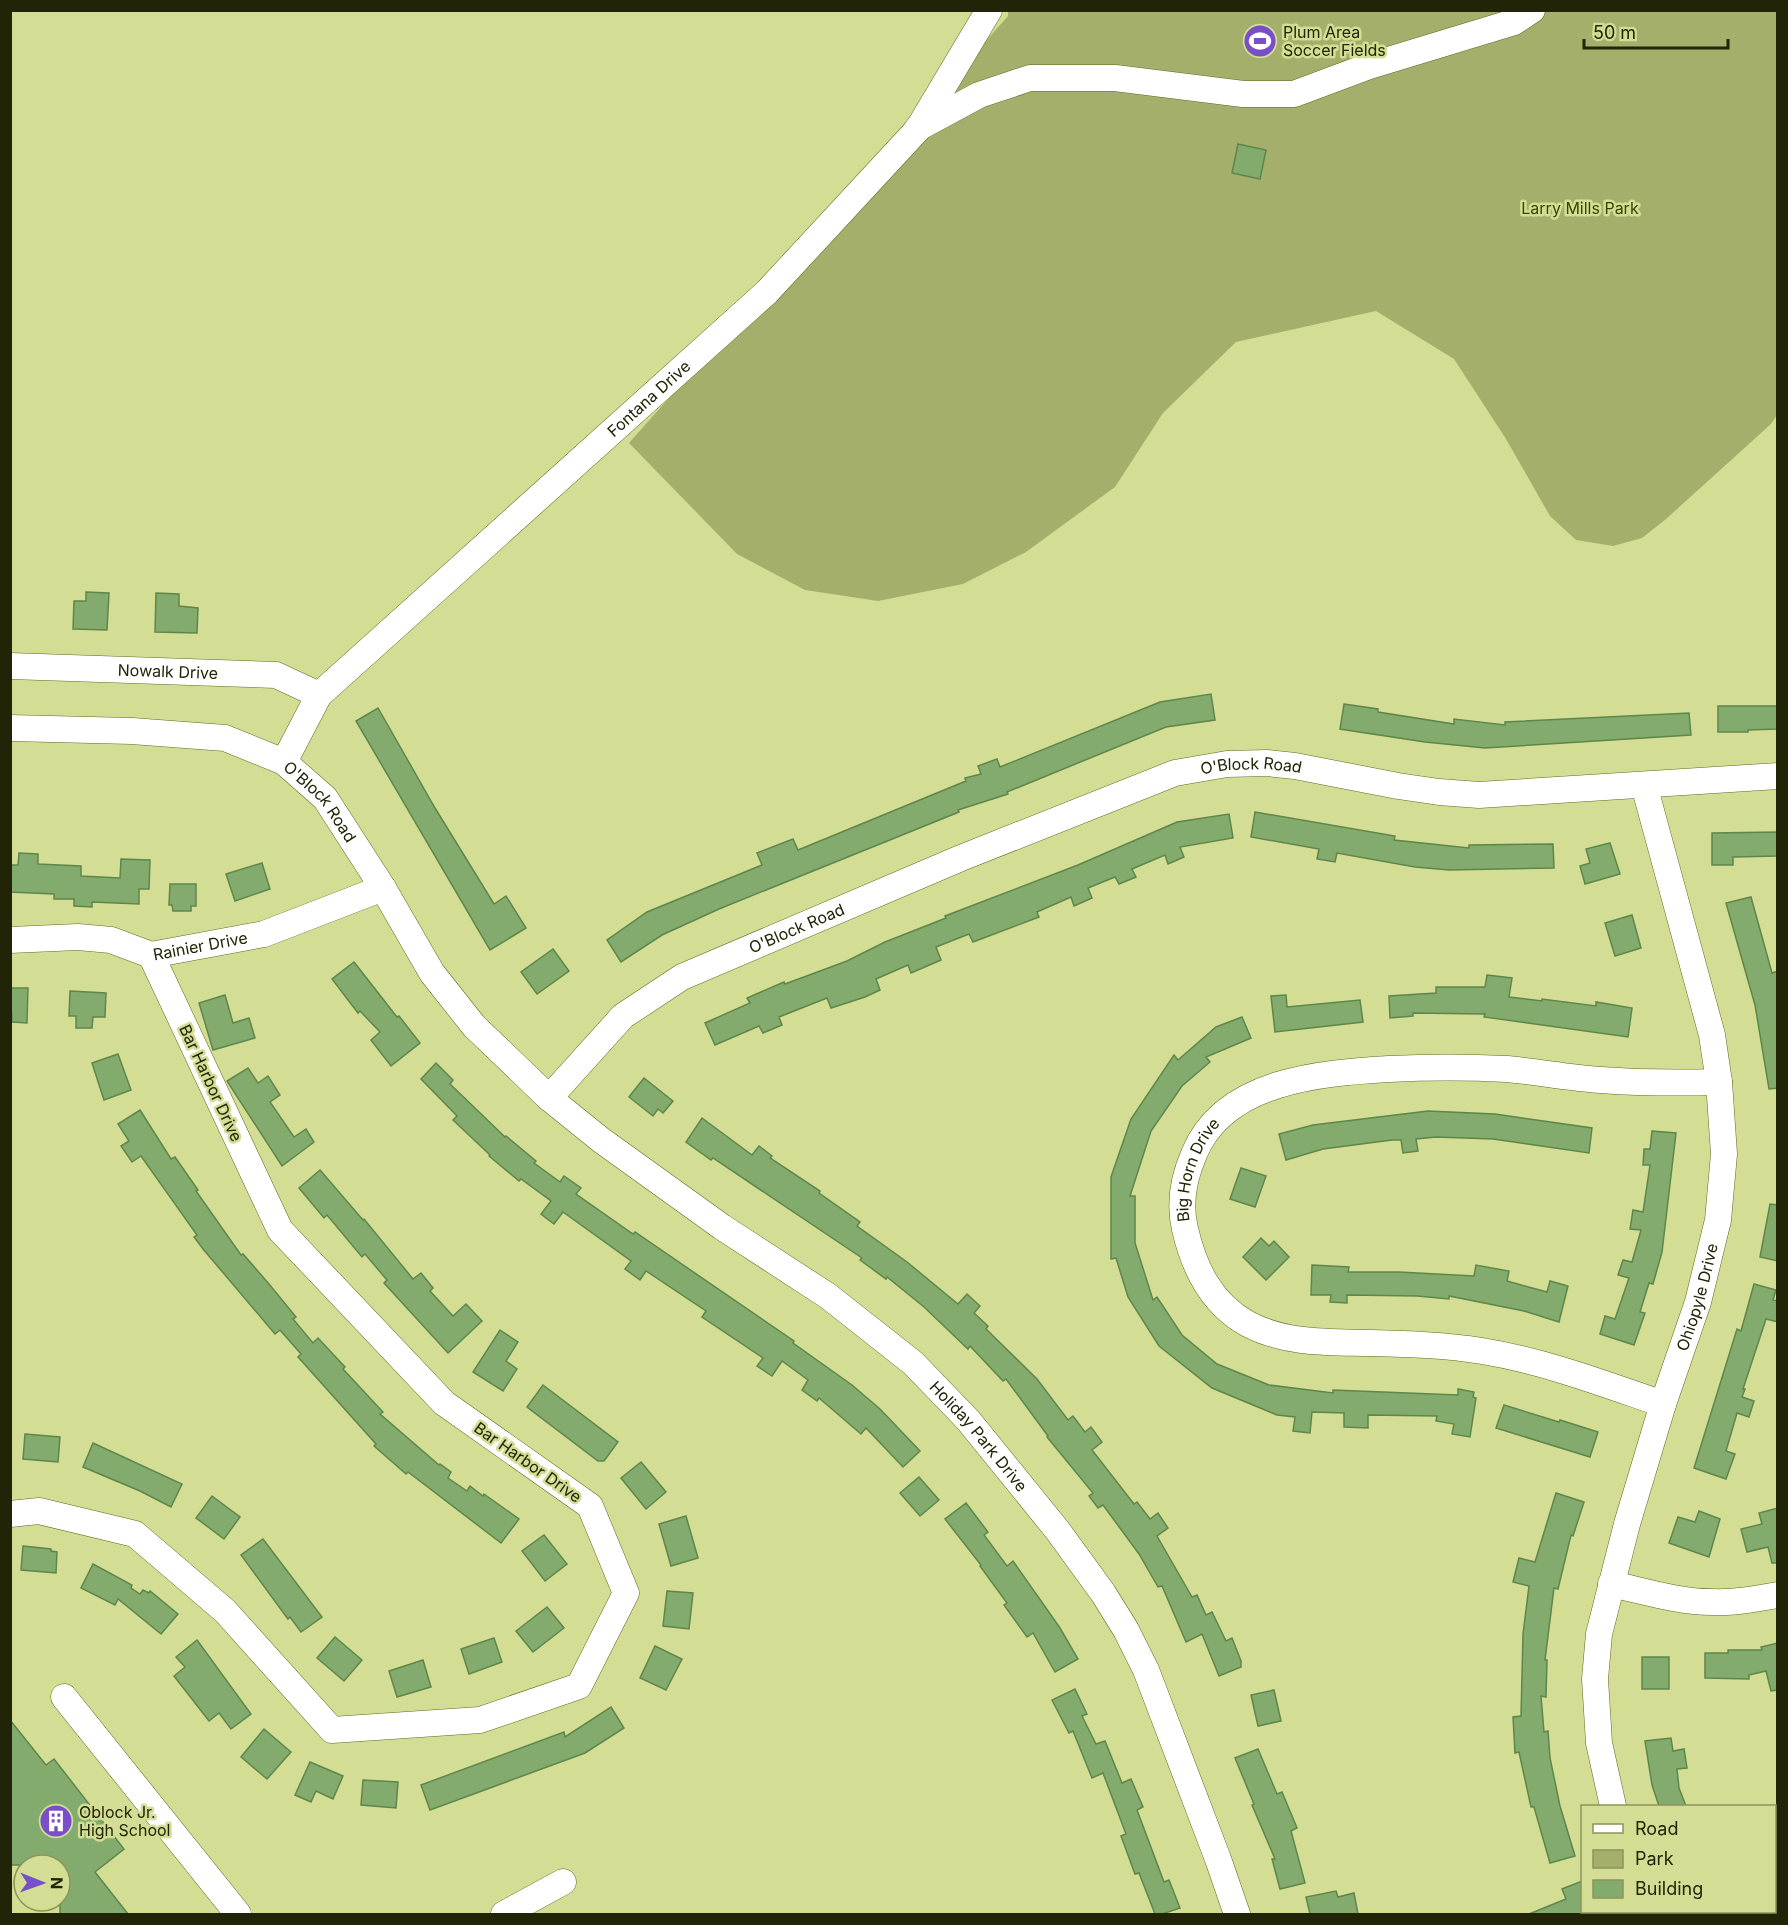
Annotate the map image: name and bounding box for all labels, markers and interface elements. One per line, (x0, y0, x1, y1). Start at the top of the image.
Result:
scale bar (1584, 12, 1728, 50)
place label: Plum Area Soccer Fields (1283, 22, 1386, 60)
text: 50 m (1593, 22, 1636, 43)
sports icon: Plum Area Soccer Fields (1242, 23, 1278, 59)
park label: Larry Mills Park (1521, 198, 1639, 218)
street label: Fontana Drive (603, 356, 694, 441)
street label: Nowalk Drive (117, 660, 218, 683)
street label: O'Block Road (1199, 753, 1304, 778)
street label: O'Block Road (280, 756, 361, 846)
street label: O'Block Road (746, 899, 847, 957)
street label: Rainier Drive (151, 927, 249, 964)
street label: Bar Harbor Drive (175, 1021, 247, 1145)
street label: Big Horn Drive (1172, 1113, 1224, 1223)
street label: Ohiopyle Drive (1672, 1241, 1722, 1354)
street label: Holiday Park Drive (926, 1377, 1032, 1495)
street label: Bar Harbor Drive (470, 1417, 586, 1507)
place label: Oblock Jr. High School (79, 1802, 170, 1840)
building icon: Oblock Jr. High School (38, 1803, 74, 1839)
legend (1581, 1805, 1776, 1913)
text: Road (1635, 1818, 1678, 1839)
text: Park (1635, 1848, 1674, 1869)
north arrow (12, 1853, 72, 1913)
text: N (47, 1877, 67, 1890)
text: Building (1635, 1878, 1703, 1899)

